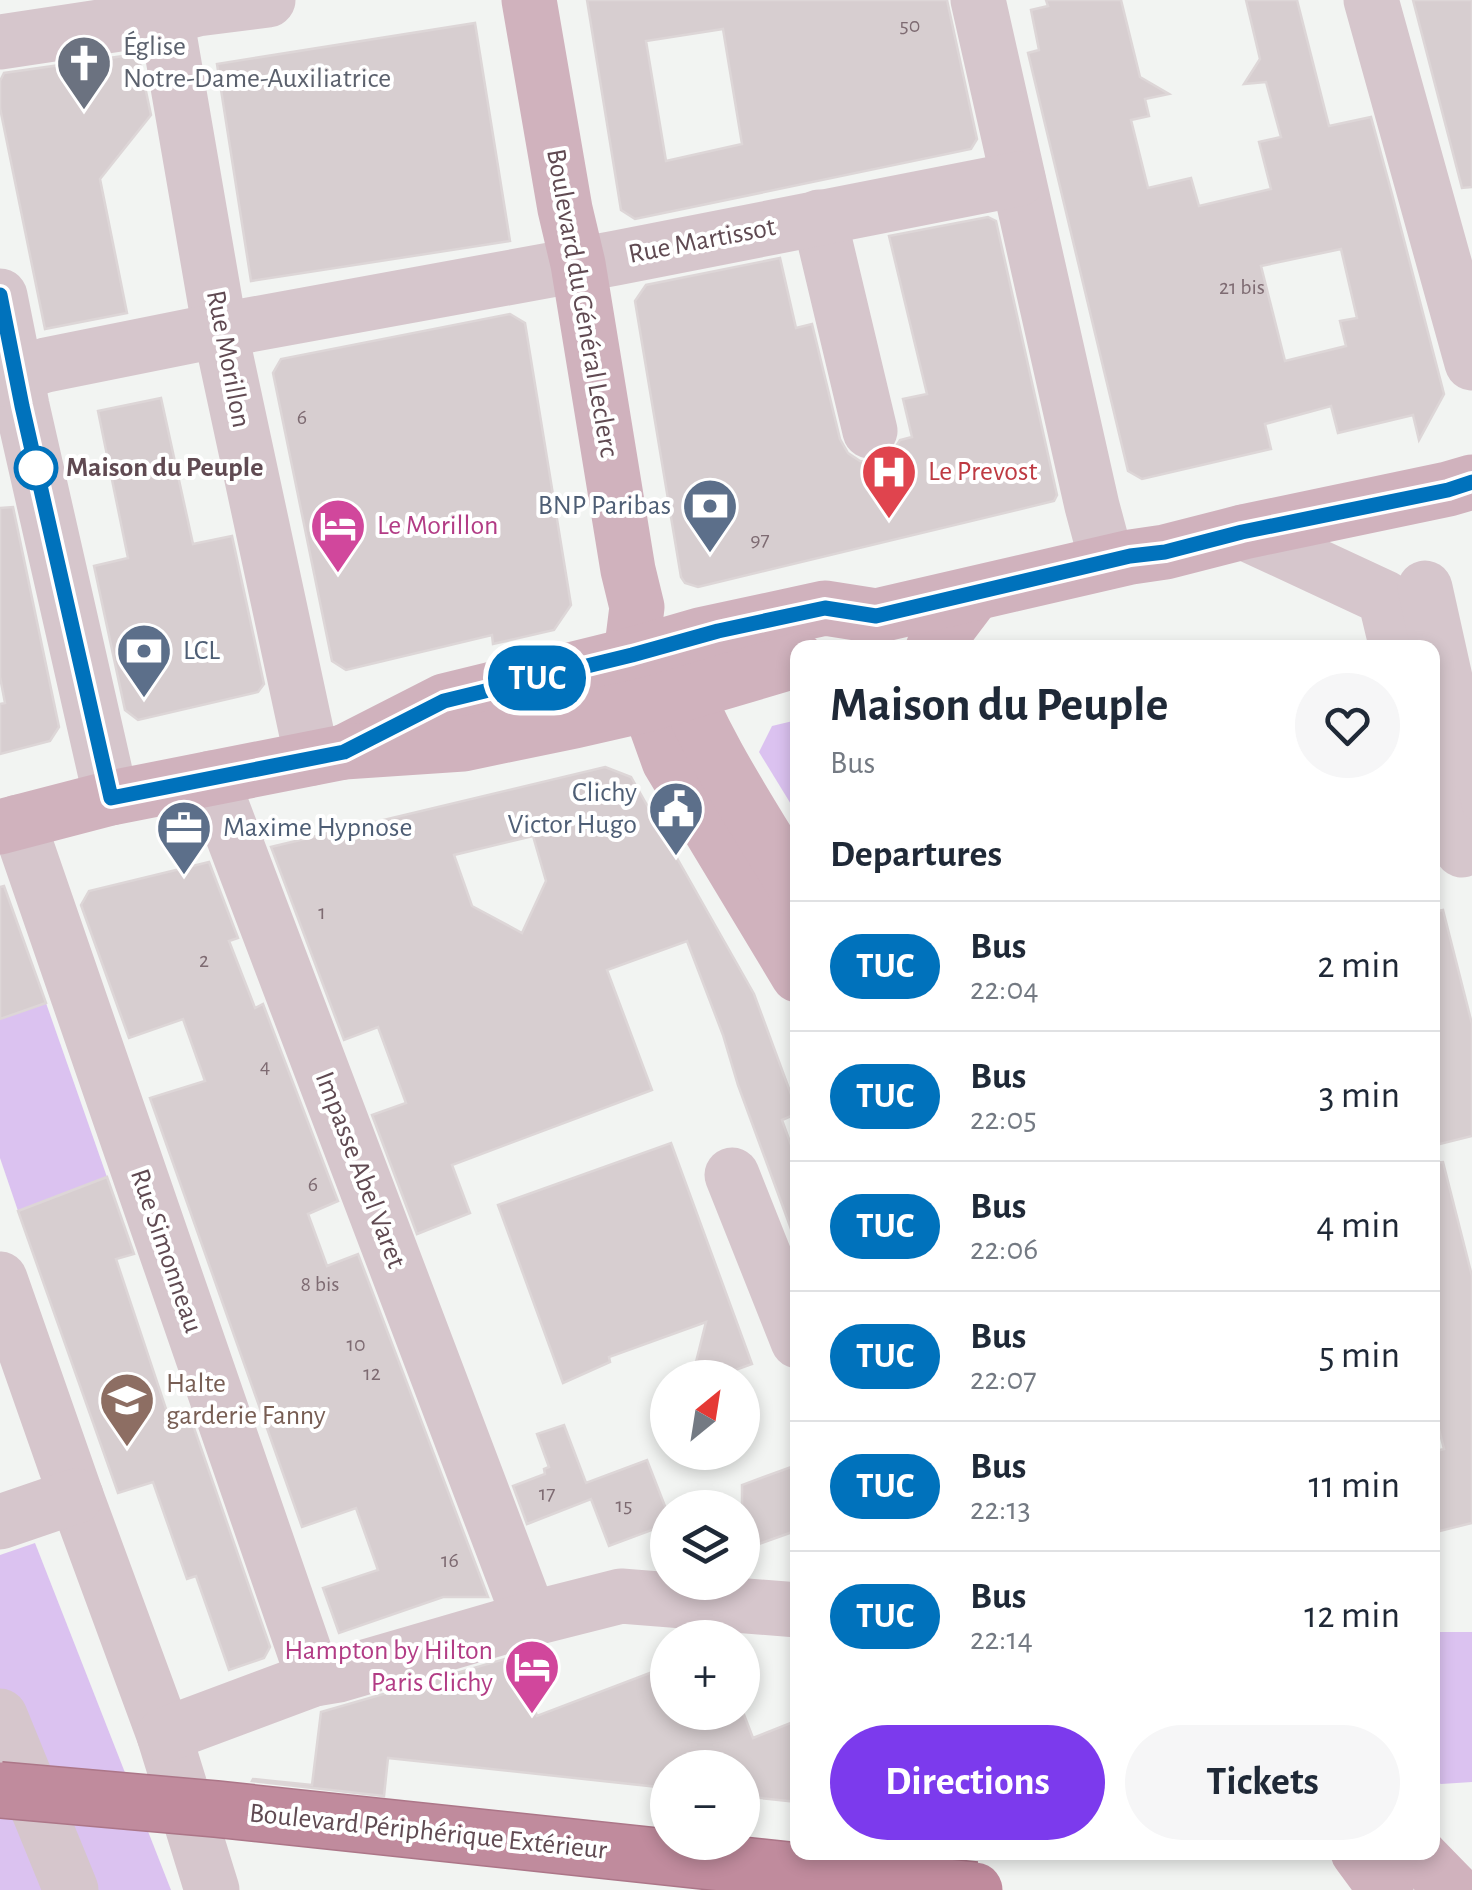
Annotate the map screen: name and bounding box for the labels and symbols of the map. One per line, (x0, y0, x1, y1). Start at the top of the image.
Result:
house number: 50 (900, 14, 920, 36)
place label: Église Notre-Dame-Auxiliatrice (123, 30, 391, 93)
church icon: Église Notre-Dame-Auxiliatrice (54, 33, 114, 112)
street label: Boulevard du Général Leclerc (541, 147, 623, 460)
street label: Rue Martissot (626, 213, 778, 269)
house number: 21 bis (1219, 276, 1265, 298)
street label: Rue Morillon (201, 288, 255, 430)
house number: 6 (297, 406, 307, 428)
hospital icon: Le Prevost (859, 442, 919, 521)
marker: Maison du Peuple (15, 447, 57, 489)
place label: Maison du Peuple (66, 454, 263, 482)
place label: Le Prevost (928, 458, 1037, 486)
bank icon: BNP Paribas (680, 476, 740, 555)
place label: BNP Paribas (538, 492, 671, 520)
hotel icon: Le Morillon (308, 496, 368, 575)
place label: Le Morillon (377, 512, 498, 540)
house number: 97 (750, 528, 770, 550)
bank icon: LCL (114, 621, 174, 700)
place label: LCL (183, 637, 220, 665)
line badge: TUC (480, 646, 594, 710)
place label: Clichy Victor Hugo (507, 779, 637, 839)
public building icon: Clichy Victor Hugo (646, 779, 706, 858)
office icon: Maxime Hypnose (154, 798, 214, 877)
place label: Maxime Hypnose (223, 814, 412, 842)
house number: 1 (318, 901, 326, 923)
house number: 2 (199, 949, 209, 971)
house number: 4 (260, 1055, 270, 1077)
street label: Impasse Abel Varet (310, 1068, 410, 1272)
street label: Rue Simonneau (125, 1165, 207, 1337)
house number: 6 (308, 1173, 318, 1195)
house number: 8 bis (301, 1273, 339, 1295)
house number: 10 (346, 1333, 366, 1355)
north arrow (650, 1360, 760, 1470)
house number: 12 (363, 1362, 381, 1384)
school or university icon: Halte garderie Fanny (97, 1370, 157, 1449)
place label: Halte garderie Fanny (166, 1370, 326, 1430)
house number: 17 (539, 1482, 555, 1504)
house number: 15 (616, 1494, 632, 1516)
house number: 16 (441, 1549, 459, 1571)
place label: Hampton by Hilton Paris Clichy (284, 1637, 493, 1697)
hotel icon: Hampton by Hilton Paris Clichy (502, 1637, 562, 1716)
street label: Boulevard Périphérique Extérieur (248, 1799, 608, 1865)

